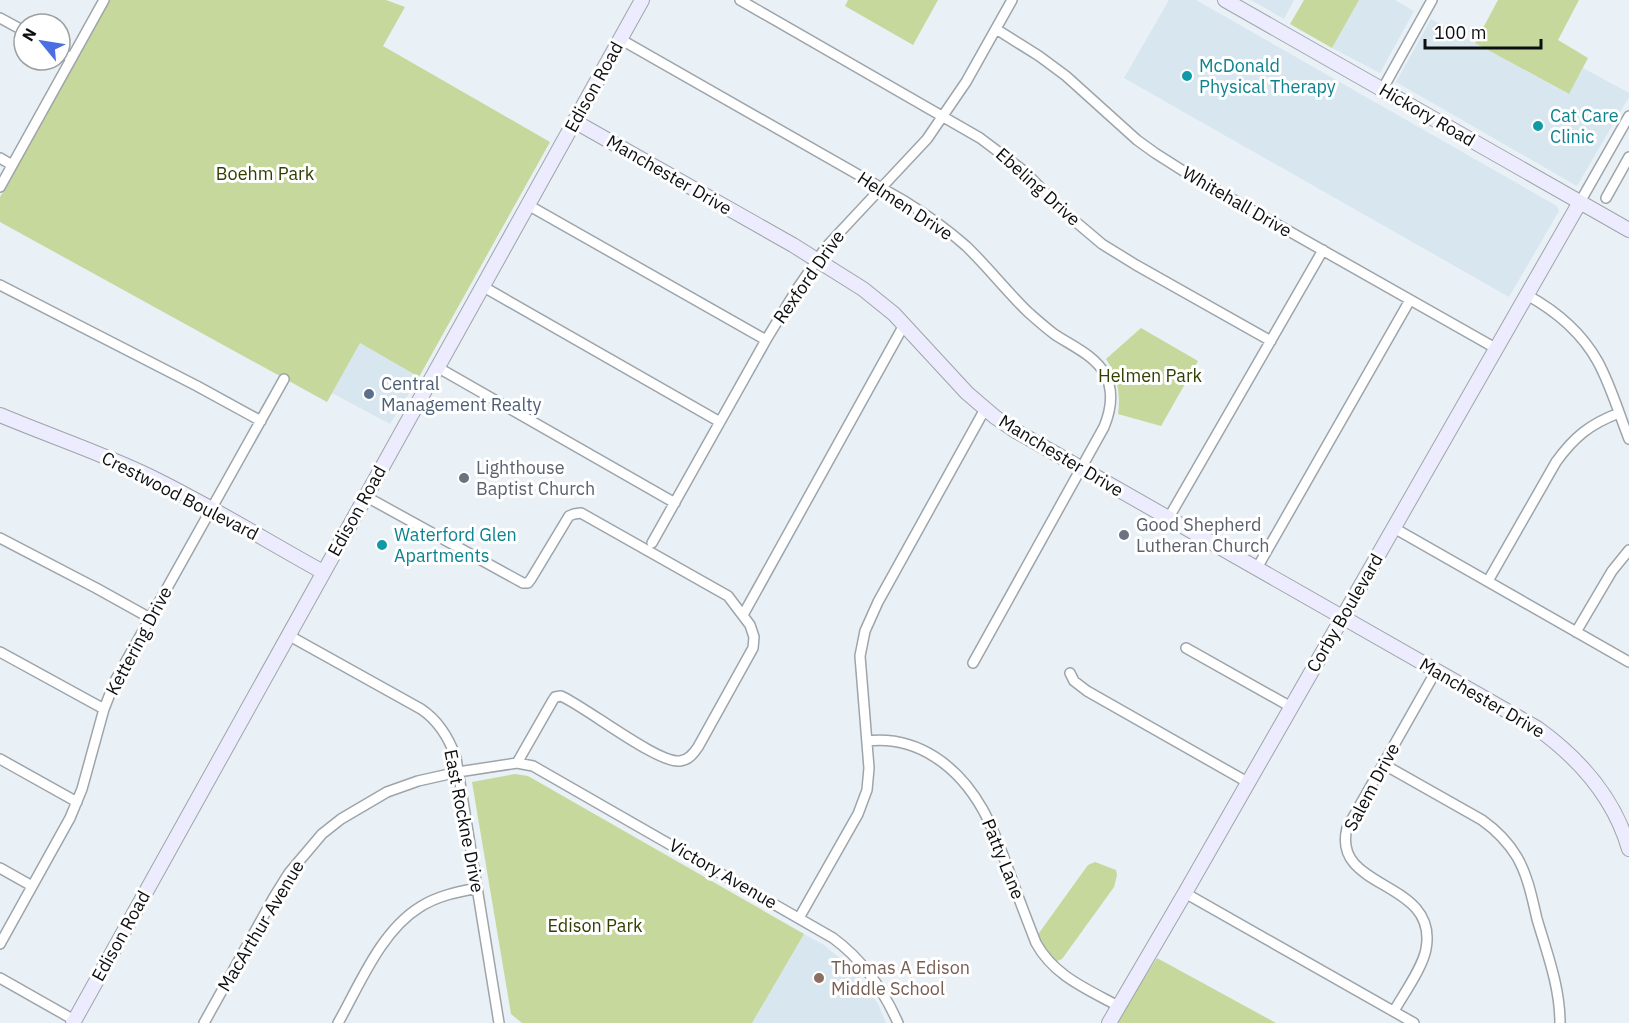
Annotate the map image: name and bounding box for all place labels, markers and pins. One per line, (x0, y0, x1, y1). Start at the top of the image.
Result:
place label: McDonald Physical Therapy (1199, 54, 1336, 98)
marker: McDonald Physical Therapy (1180, 69, 1194, 83)
place label: Cat Care Clinic (1550, 104, 1619, 148)
marker: Cat Care Clinic (1531, 119, 1545, 133)
place label: Central Management Realty (381, 372, 542, 416)
marker: Central Management Realty (362, 387, 376, 401)
place label: Lighthouse Baptist Church (476, 456, 595, 500)
marker: Lighthouse Baptist Church (457, 471, 471, 485)
place label: Good Shepherd Lutheran Church (1136, 513, 1270, 557)
place label: Waterford Glen Apartments (394, 523, 517, 567)
marker: Good Shepherd Lutheran Church (1117, 528, 1131, 542)
marker: Waterford Glen Apartments (375, 538, 389, 552)
place label: Thomas A Edison Middle School (831, 956, 970, 1000)
marker: Thomas A Edison Middle School (812, 971, 826, 985)

